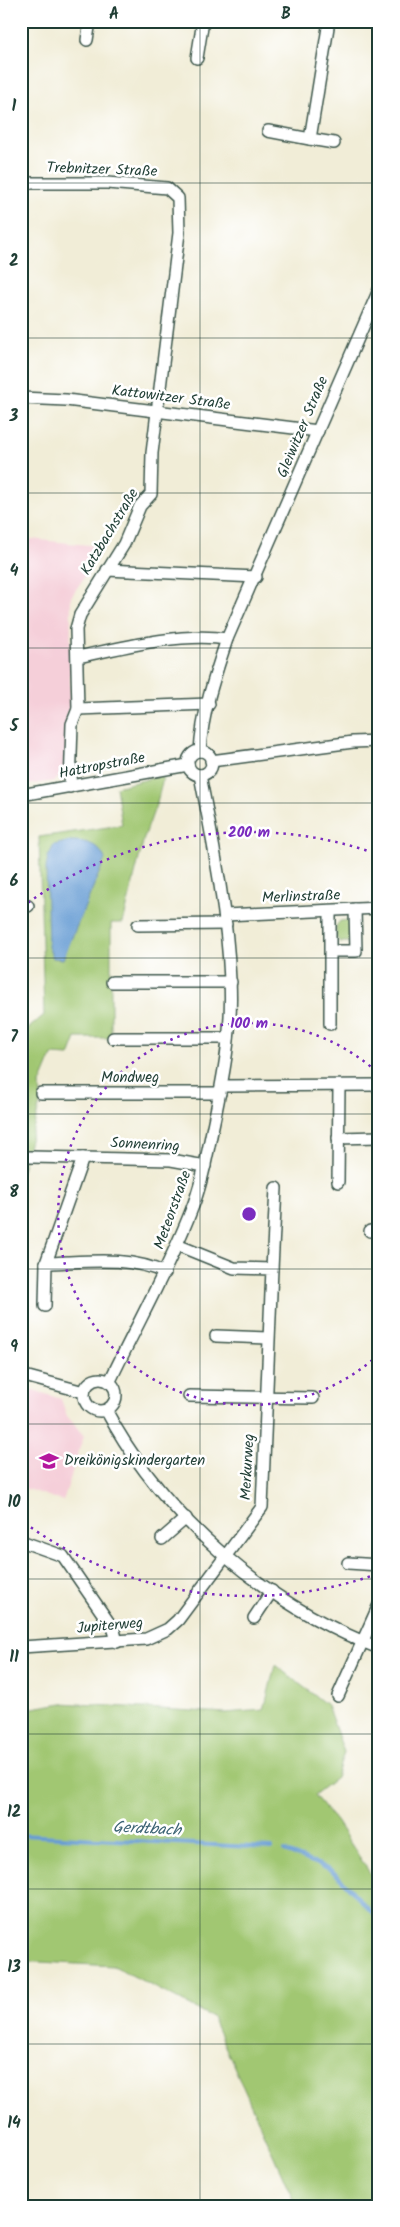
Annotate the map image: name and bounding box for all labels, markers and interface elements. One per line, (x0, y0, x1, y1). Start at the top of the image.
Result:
text: A (109, 2, 119, 27)
text: B (281, 2, 291, 27)
text: 1 (12, 94, 17, 119)
street label: Trebnitzer Straße (46, 156, 158, 184)
text: 2 (9, 249, 19, 274)
street label: Gleiwitzer Straße (271, 372, 335, 482)
street label: Kattowitzer Straße (110, 379, 232, 417)
text: 3 (9, 404, 19, 429)
street label: Katzbachstraße (75, 484, 146, 580)
text: 4 (10, 559, 19, 584)
text: 5 (9, 714, 20, 739)
street label: Hattropstraße (57, 746, 147, 786)
text: 200 m (228, 821, 270, 845)
text: 6 (10, 869, 19, 894)
street label: Merlinstraße (261, 884, 341, 910)
text: 100 m (230, 1012, 268, 1036)
text: 7 (10, 1025, 18, 1050)
street label: Mondweg (101, 1066, 159, 1090)
street label: Sonnenring (110, 1131, 180, 1159)
street label: Meteorstraße (148, 1167, 198, 1253)
text: 8 (9, 1180, 19, 1205)
centre of rings (240, 1205, 258, 1223)
text: 9 (10, 1335, 18, 1360)
street label: Merkurweg (234, 1433, 262, 1501)
place label: Dreikönigskindergarten (64, 1449, 205, 1473)
school or university icon: Dreikönigskindergarten (38, 1450, 60, 1472)
text: 10 (7, 1490, 21, 1515)
street label: Jupiterweg (76, 1611, 144, 1641)
text: 11 (9, 1645, 19, 1670)
text: 12 (7, 1800, 21, 1825)
water label: Gerdtbach (112, 1815, 183, 1843)
text: 13 (7, 1955, 21, 1980)
text: 14 (7, 2111, 21, 2136)

